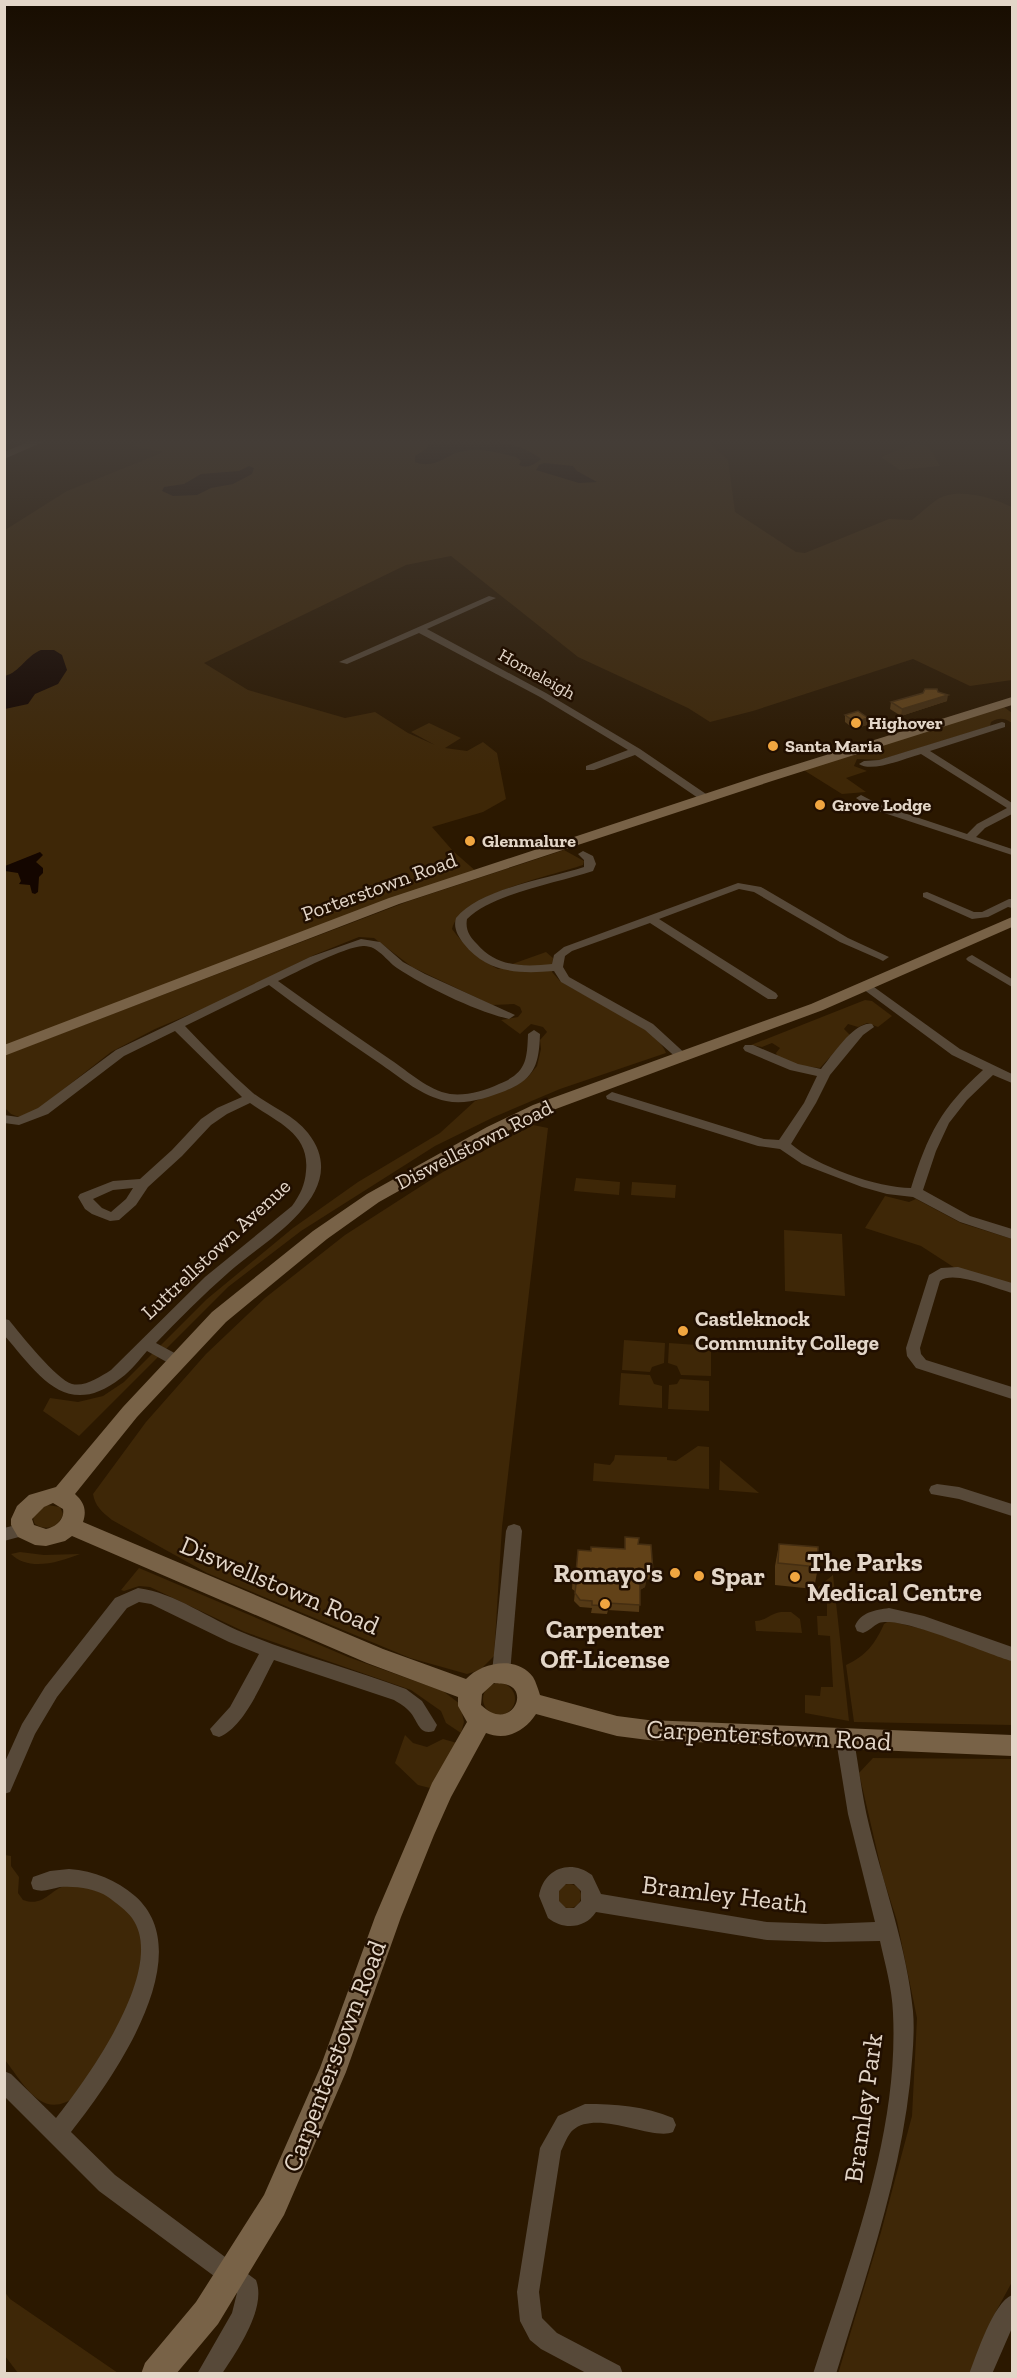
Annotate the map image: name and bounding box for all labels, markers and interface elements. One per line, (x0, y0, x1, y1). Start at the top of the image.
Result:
street label: Homeleigh (495, 644, 579, 704)
place label: Highover (868, 712, 943, 734)
marker: Highover (849, 716, 863, 730)
place label: Santa Maria (785, 735, 882, 757)
marker: Santa Maria (766, 739, 780, 753)
place label: Grove Lodge (832, 794, 932, 816)
marker: Grove Lodge (813, 798, 827, 812)
place label: Glenmalure (482, 830, 576, 852)
marker: Glenmalure (463, 834, 477, 848)
street label: Porterstown Road (298, 847, 460, 926)
street label: Diswellstown Road (391, 1094, 557, 1195)
street label: Luttrellstown Avenue (136, 1173, 296, 1324)
place label: Castleknock Community College (695, 1306, 879, 1355)
marker: Castleknock Community College (676, 1324, 690, 1338)
street label: Diswellstown Road (176, 1529, 384, 1641)
place label: The Parks Medical Centre (807, 1546, 982, 1608)
place label: Romayo's (553, 1557, 663, 1589)
place label: Spar (711, 1560, 765, 1592)
marker: Romayo's (668, 1566, 682, 1580)
marker: Spar (692, 1569, 706, 1583)
marker: The Parks Medical Centre (788, 1570, 802, 1584)
marker: Carpenter Off-License (598, 1597, 612, 1611)
place label: Carpenter Off-License (540, 1613, 670, 1675)
street label: Carpenterstown Road (646, 1713, 892, 1757)
street label: Bramley Heath (640, 1868, 810, 1920)
street label: Carpenterstown Road (275, 1936, 393, 2176)
street label: Bramley Park (837, 2031, 889, 2185)

